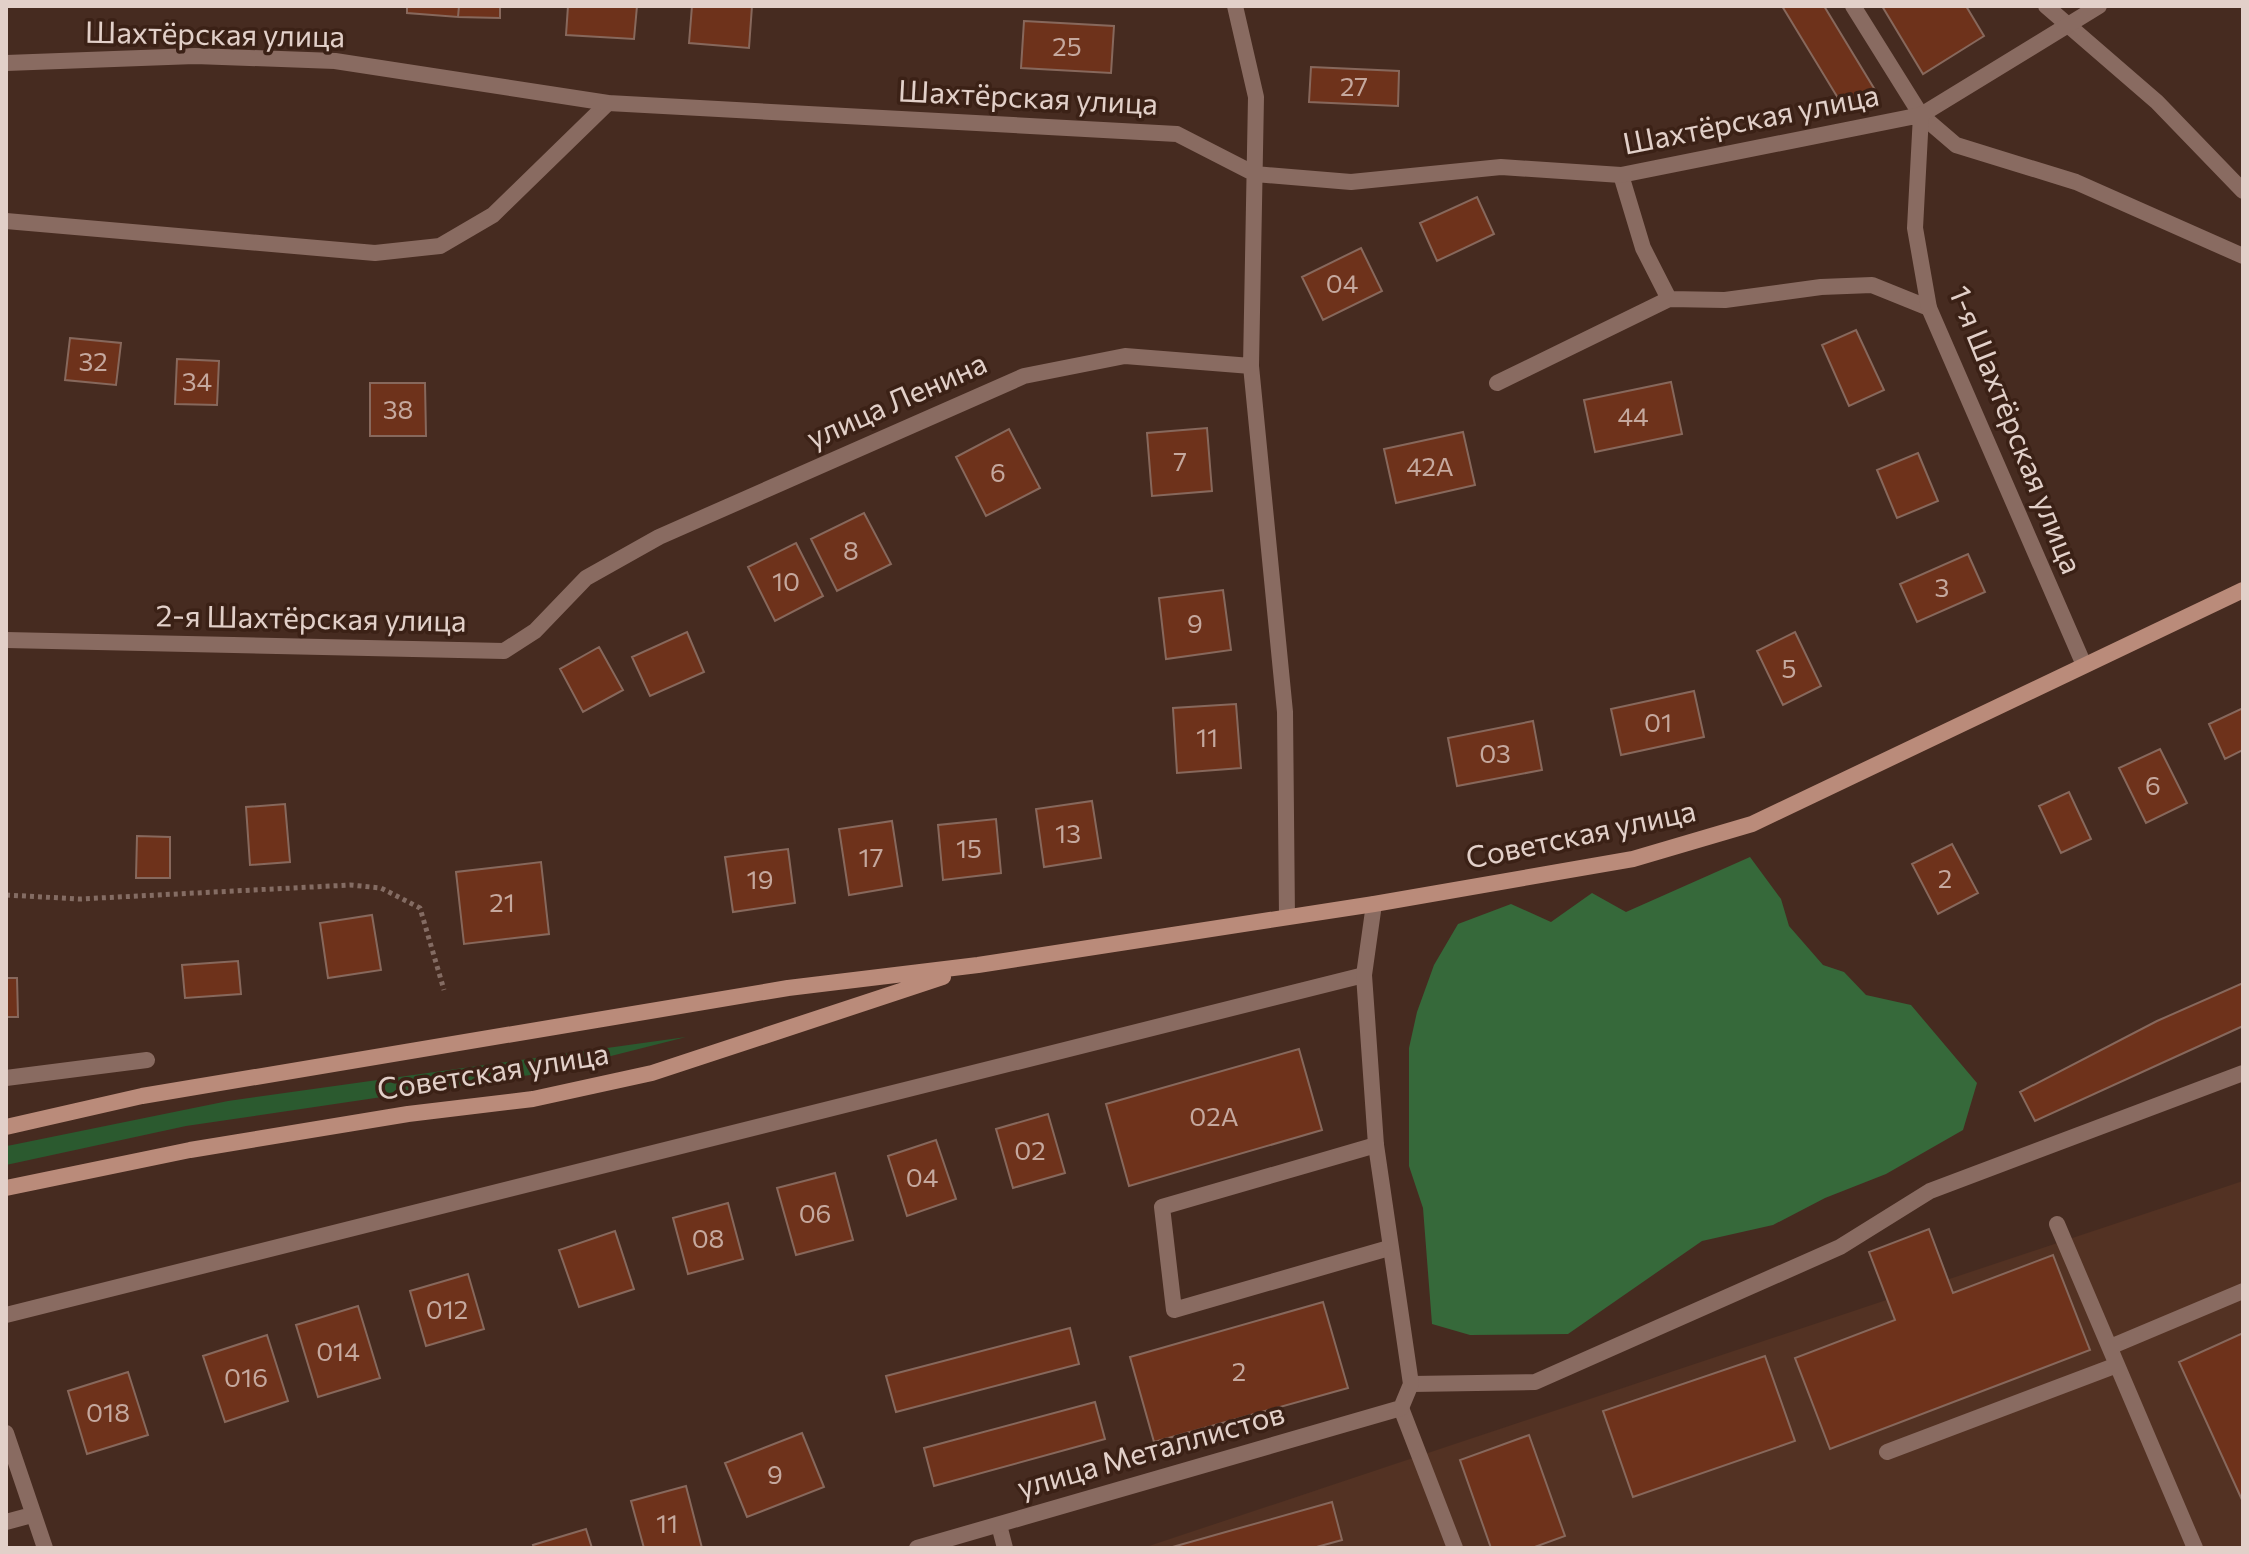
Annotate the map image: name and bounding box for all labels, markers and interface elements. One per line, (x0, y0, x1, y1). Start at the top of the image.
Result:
street label: Шахтёрская улица (85, 12, 345, 53)
house number: 25 (1052, 30, 1082, 61)
street label: Шахтёрская улица (897, 70, 1159, 121)
house number: 27 (1340, 70, 1368, 101)
street label: Шахтёрская улица (1619, 75, 1882, 161)
house number: 04 (1326, 267, 1358, 298)
street label: 1-я Шахтёрская улица (1943, 280, 2092, 578)
street label: улица Ленина (800, 343, 992, 455)
house number: 32 (78, 345, 108, 376)
house number: 34 (182, 365, 212, 396)
house number: 38 (383, 393, 413, 424)
house number: 44 (1617, 400, 1649, 431)
house number: 7 (1173, 445, 1187, 476)
house number: 42А (1406, 450, 1454, 481)
house number: 6 (990, 456, 1006, 487)
house number: 8 (843, 534, 859, 565)
house number: 10 (772, 565, 800, 596)
house number: 3 (1935, 571, 1949, 602)
street label: 2-я Шахтёрская улица (155, 595, 467, 638)
house number: 9 (1187, 607, 1203, 638)
house number: 5 (1782, 652, 1796, 683)
house number: 01 (1644, 706, 1672, 737)
house number: 11 (1196, 721, 1218, 752)
house number: 03 (1479, 737, 1511, 768)
house number: 6 (2145, 769, 2161, 800)
street label: Советская улица (1462, 790, 1699, 875)
house number: 13 (1055, 817, 1081, 848)
house number: 15 (956, 832, 982, 863)
house number: 17 (859, 841, 883, 872)
house number: 2 (1938, 862, 1952, 893)
house number: 19 (747, 863, 773, 894)
house number: 21 (489, 886, 515, 917)
street label: Советская улица (374, 1033, 611, 1106)
house number: 02А (1189, 1100, 1239, 1131)
house number: 02 (1014, 1134, 1046, 1165)
house number: 04 (906, 1161, 938, 1192)
house number: 06 (799, 1197, 831, 1228)
house number: 08 (692, 1222, 724, 1253)
house number: 012 (426, 1293, 468, 1324)
house number: 014 (316, 1335, 360, 1366)
house number: 2 (1232, 1355, 1246, 1386)
house number: 016 (224, 1361, 268, 1392)
street label: улица Металлистов (1012, 1393, 1288, 1504)
house number: 018 (86, 1396, 130, 1427)
house number: 9 (767, 1458, 783, 1489)
house number: 11 (656, 1507, 678, 1538)

